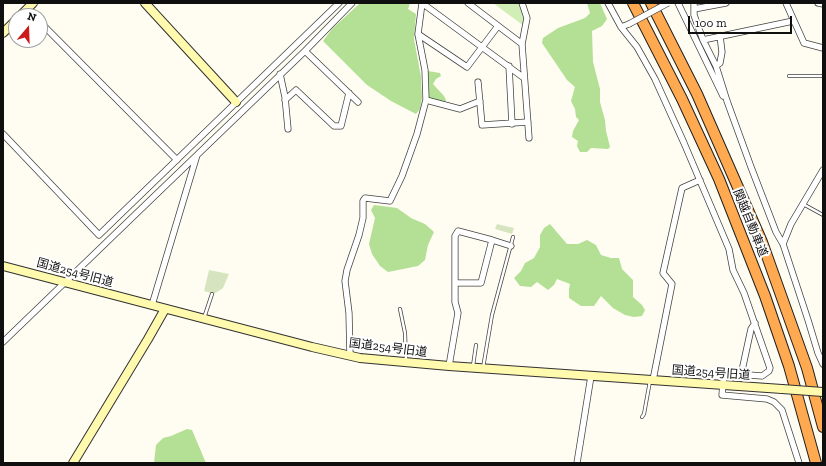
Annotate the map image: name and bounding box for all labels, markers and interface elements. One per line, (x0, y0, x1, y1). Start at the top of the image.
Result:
north arrow (8, 8, 48, 48)
scale bar (690, 8, 794, 34)
text: N (26, 10, 38, 25)
text: 100 m (695, 16, 727, 30)
street label: 関越自動車道 (730, 187, 770, 259)
street label: 国道254号旧道 (35, 256, 115, 290)
street label: 国道254号旧道 (348, 336, 428, 360)
street label: 国道254号旧道 (671, 363, 751, 383)

